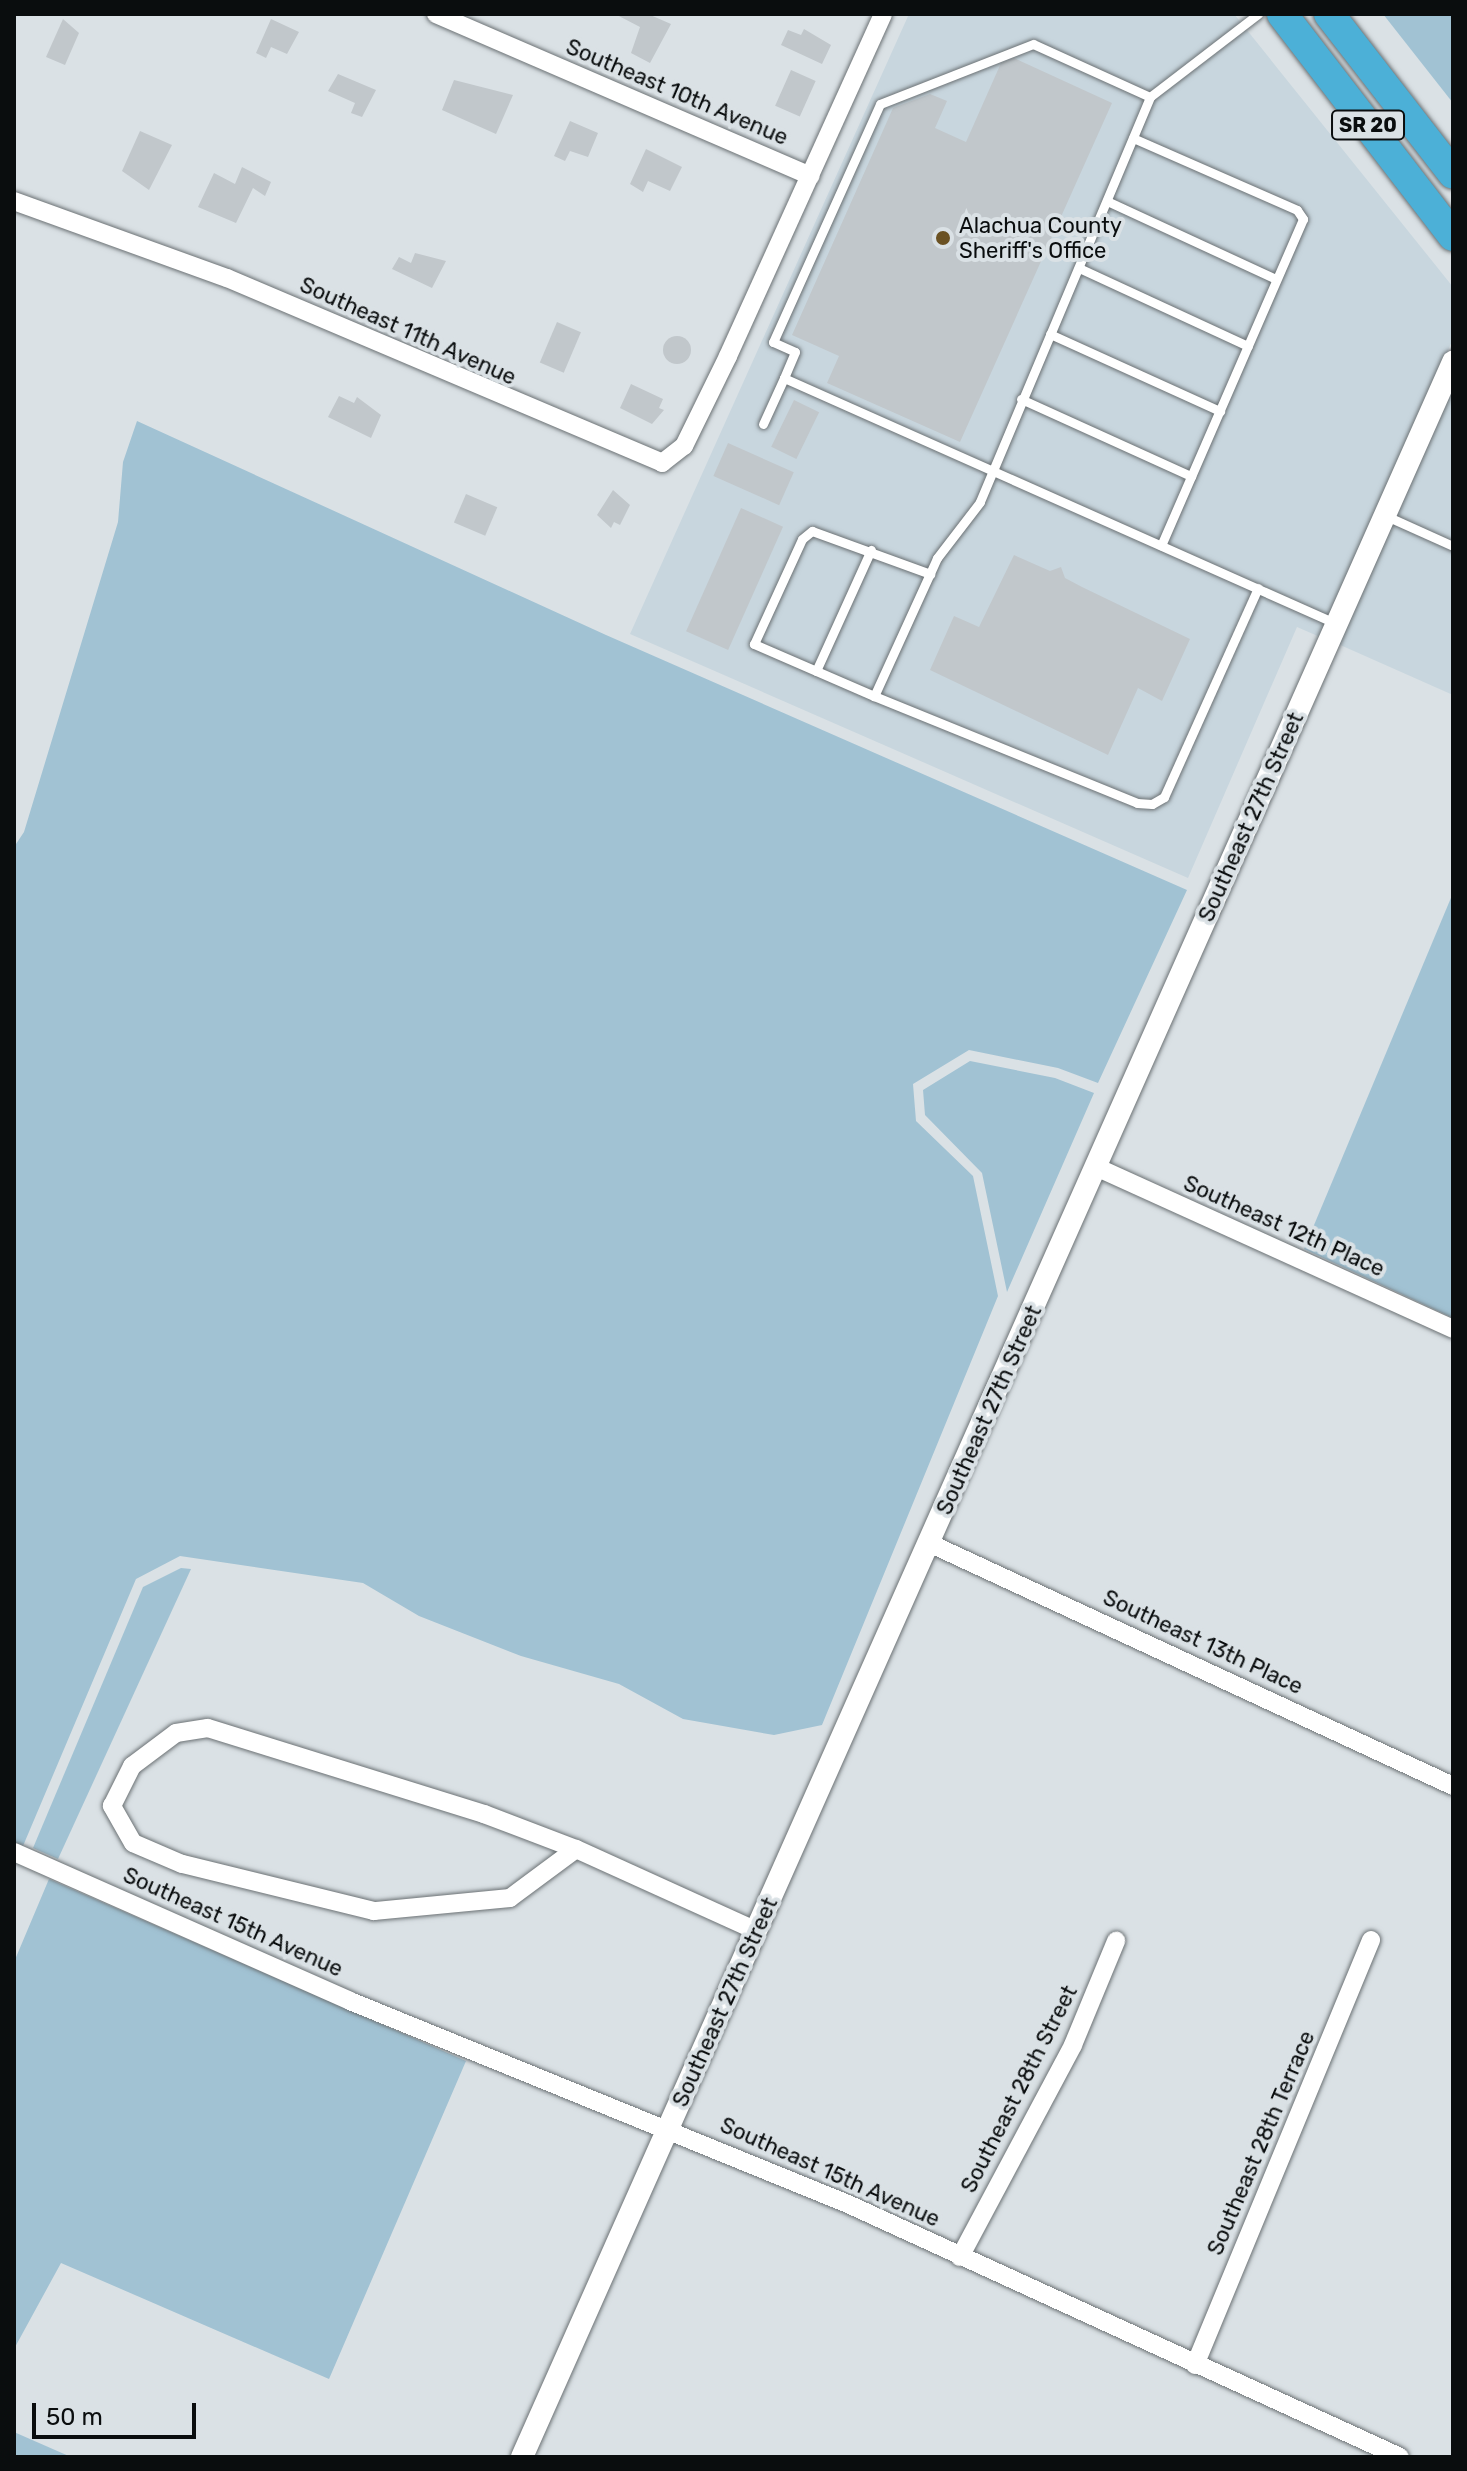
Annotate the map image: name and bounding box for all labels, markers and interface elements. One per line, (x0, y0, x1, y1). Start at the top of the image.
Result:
street label: Southeast 10th Avenue (562, 33, 792, 151)
road number: SR 20 (1330, 109, 1406, 141)
place label: Alachua County Sheriff's Office (959, 212, 1122, 264)
marker: Alachua County Sheriff's Office (934, 229, 952, 247)
street label: Southeast 11th Avenue (296, 271, 520, 391)
street label: Southeast 27th Street (1193, 708, 1309, 926)
street label: Southeast 12th Place (1180, 1170, 1388, 1282)
street label: Southeast 27th Street (931, 1301, 1047, 1519)
street label: Southeast 13th Place (1099, 1584, 1307, 1700)
street label: Southeast 15th Avenue (119, 1862, 347, 1982)
street label: Southeast 27th Street (667, 1893, 783, 2111)
street label: Southeast 28th Street (955, 1981, 1083, 2197)
street label: Southeast 28th Terrace (1202, 2027, 1320, 2259)
street label: Southeast 15th Avenue (716, 2112, 944, 2232)
scale bar (36, 2387, 200, 2437)
text: 50 m (46, 2403, 103, 2431)

